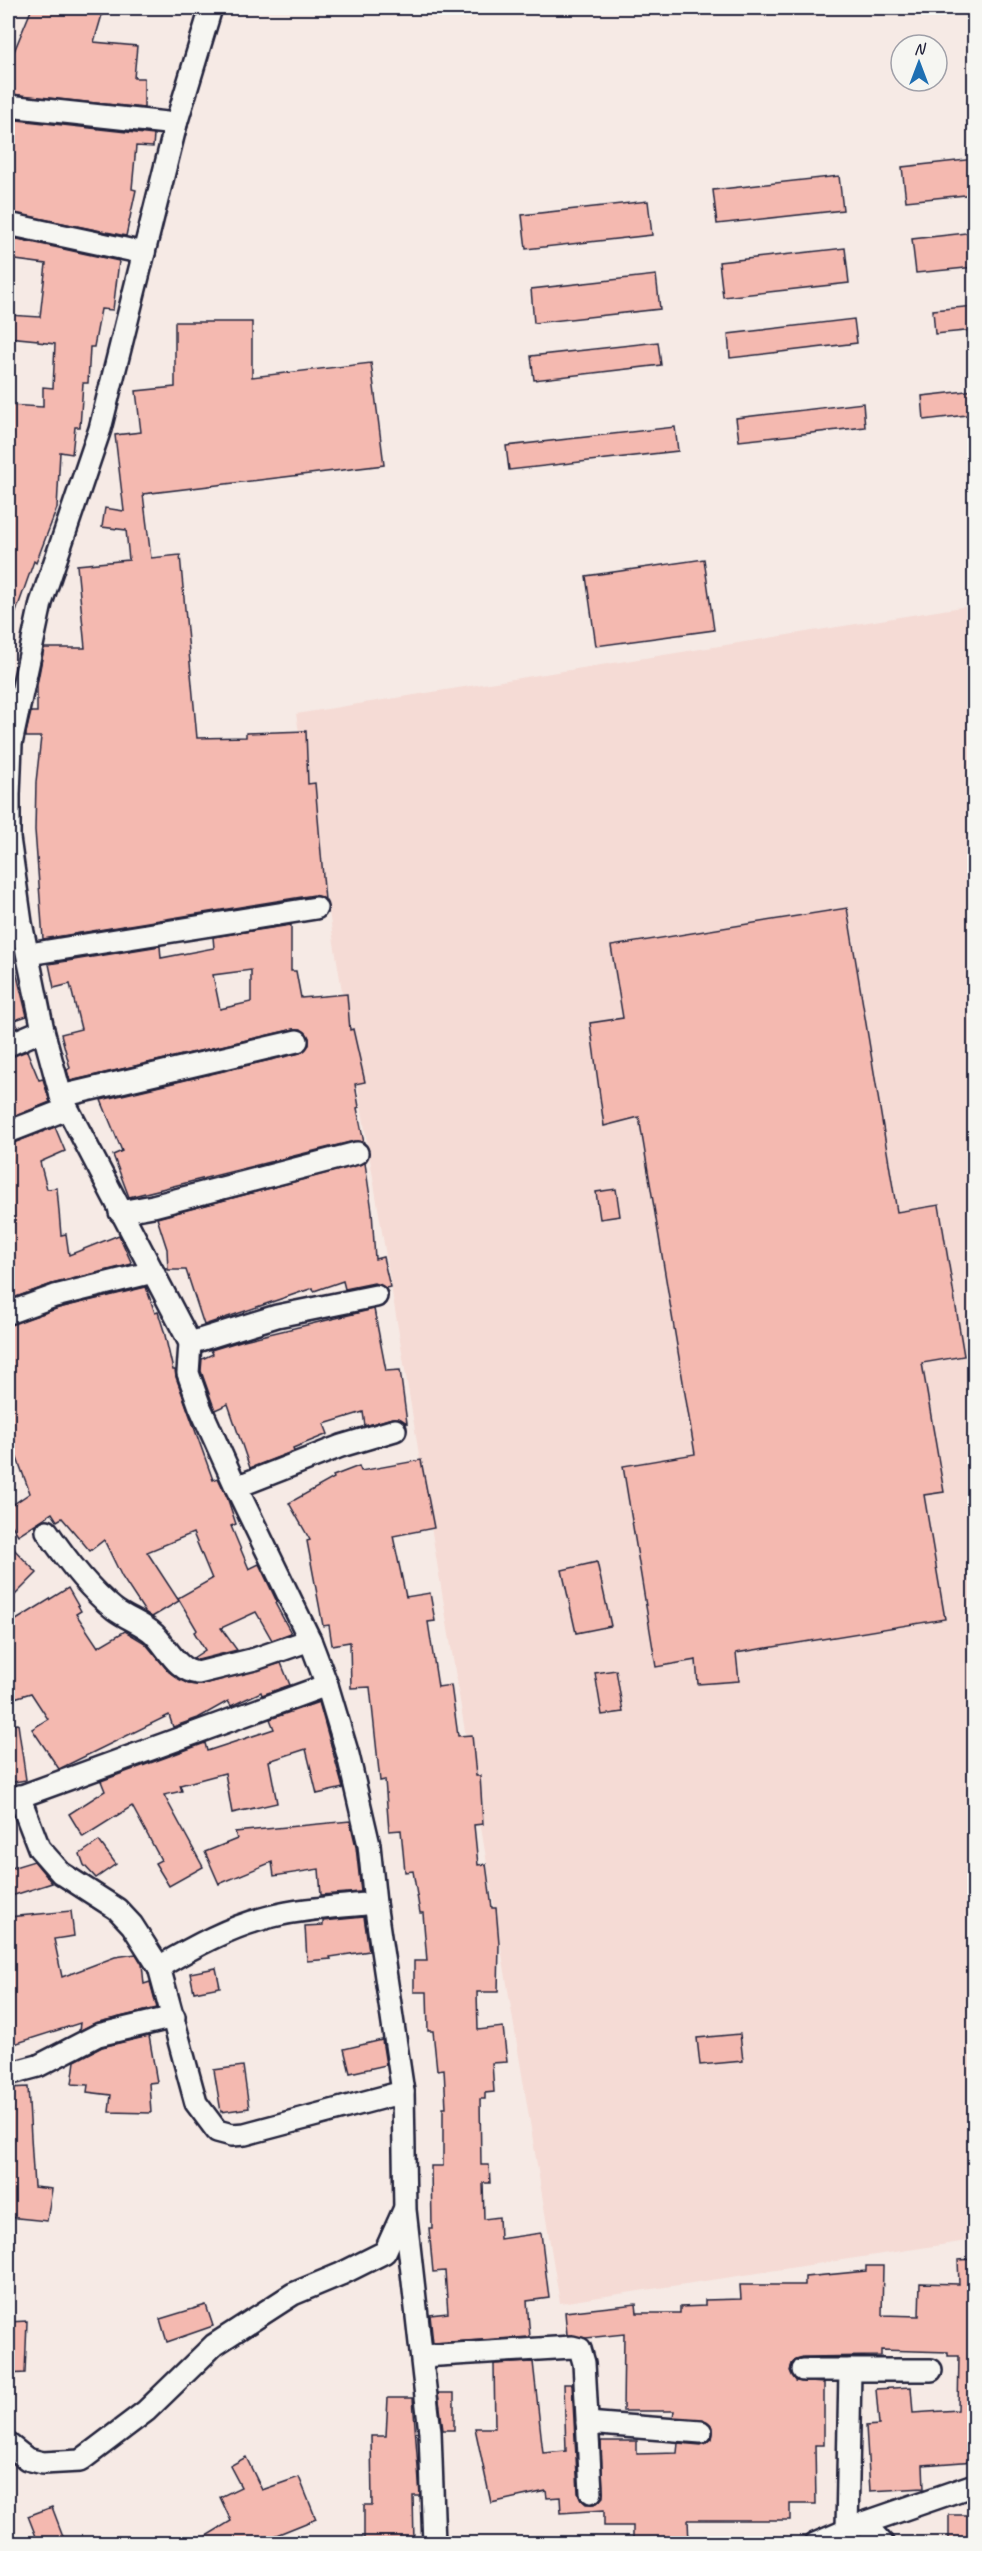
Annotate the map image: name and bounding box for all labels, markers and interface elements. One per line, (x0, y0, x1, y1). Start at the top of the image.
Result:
north arrow (889, 33, 949, 93)
text: N (914, 39, 927, 59)

